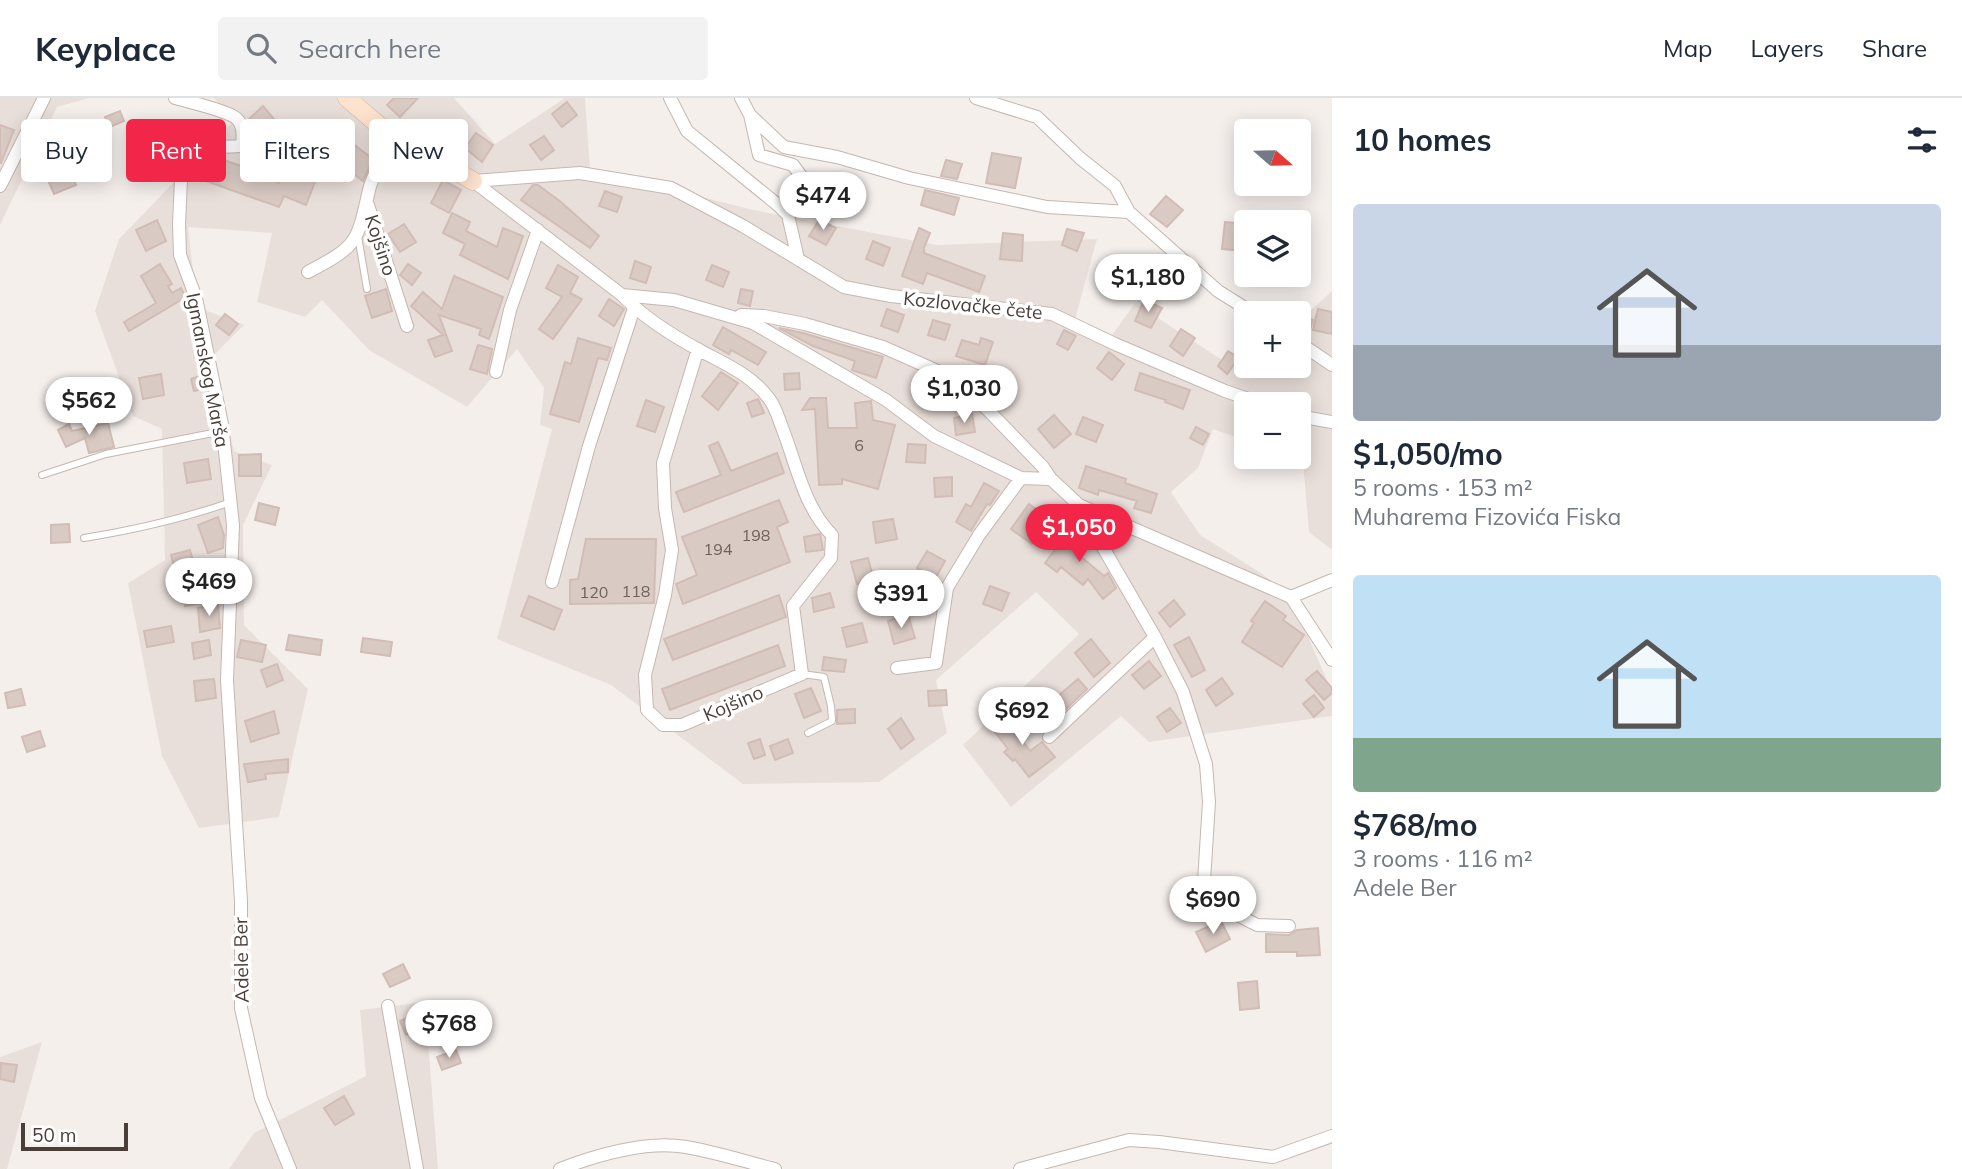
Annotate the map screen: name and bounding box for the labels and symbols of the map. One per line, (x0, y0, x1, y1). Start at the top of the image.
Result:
north arrow (1234, 119, 1311, 196)
pin: $474 (782, 172, 864, 232)
street label: Kojšino (360, 211, 402, 279)
pin: $1,180 (1091, 254, 1205, 314)
street label: Kozlovačke čete (902, 286, 1044, 324)
street label: Igmanskog Marša (181, 291, 235, 449)
pin: $1,030 (907, 366, 1021, 425)
pin: $562 (48, 378, 130, 437)
house number: 6 (854, 435, 864, 455)
pin: $1,050 (1022, 504, 1136, 564)
house number: 198 (742, 525, 770, 545)
house number: 194 (704, 539, 733, 559)
pin: $469 (168, 559, 250, 618)
pin: $391 (860, 570, 942, 630)
house number: 118 (622, 581, 650, 601)
house number: 120 (580, 582, 608, 602)
street label: Kojšino (699, 680, 767, 726)
pin: $692 (981, 688, 1063, 747)
pin: $690 (1172, 876, 1254, 936)
street label: Adele Ber (228, 917, 254, 1003)
pin: $768 (408, 1000, 490, 1060)
scale bar (21, 1120, 128, 1152)

